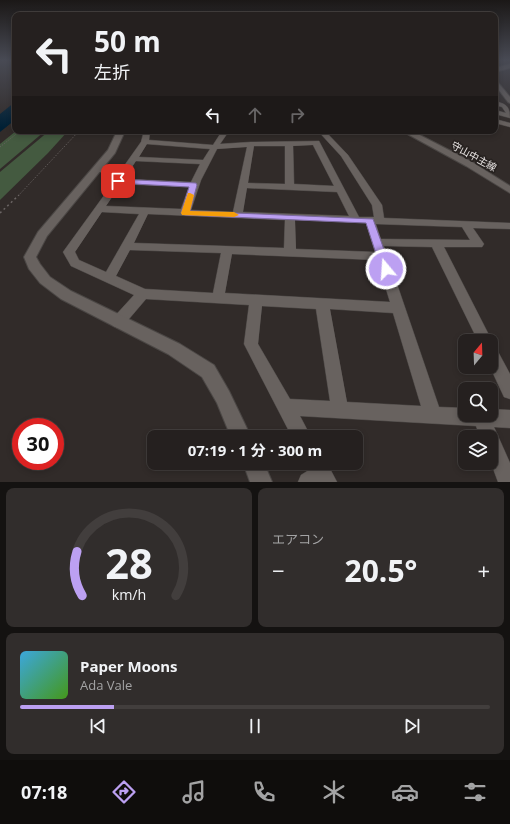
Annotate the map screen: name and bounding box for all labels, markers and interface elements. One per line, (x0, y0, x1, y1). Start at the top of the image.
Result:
text: 50 m (94, 22, 161, 60)
icon: left (28, 28, 80, 80)
text: 左折 (94, 60, 130, 84)
icon: left (202, 104, 224, 126)
icon: ahead (244, 104, 266, 126)
icon: right (286, 104, 308, 126)
street label: 守山中主線 (449, 138, 499, 174)
pin (101, 164, 135, 198)
icon: arrive (107, 170, 129, 192)
position arrow (365, 248, 407, 290)
north arrow (458, 334, 498, 374)
map controls (458, 334, 498, 470)
button: search (458, 382, 498, 422)
speed limit sign: 30 (12, 418, 64, 470)
button: layers (458, 430, 498, 470)
text: 07:19 · 1 分 · 300 m (188, 440, 322, 460)
text: エアコン (272, 530, 324, 548)
text: 28 (105, 534, 153, 590)
text: 20.5° (345, 550, 417, 591)
text: − (272, 555, 285, 585)
text: + (477, 555, 490, 585)
text: km/h (112, 584, 146, 603)
text: Paper Moons (80, 656, 178, 676)
text: Ada Vale (80, 676, 132, 694)
icon: previous (87, 715, 109, 737)
icon: pause (244, 715, 266, 737)
icon: next (401, 715, 423, 737)
icon: directions (110, 778, 138, 806)
icon: music (180, 778, 208, 806)
icon: phone (250, 778, 278, 806)
icon: climate (320, 778, 348, 806)
icon: car (391, 778, 419, 806)
icon: filters (461, 778, 489, 806)
text: 07:18 (21, 780, 67, 804)

